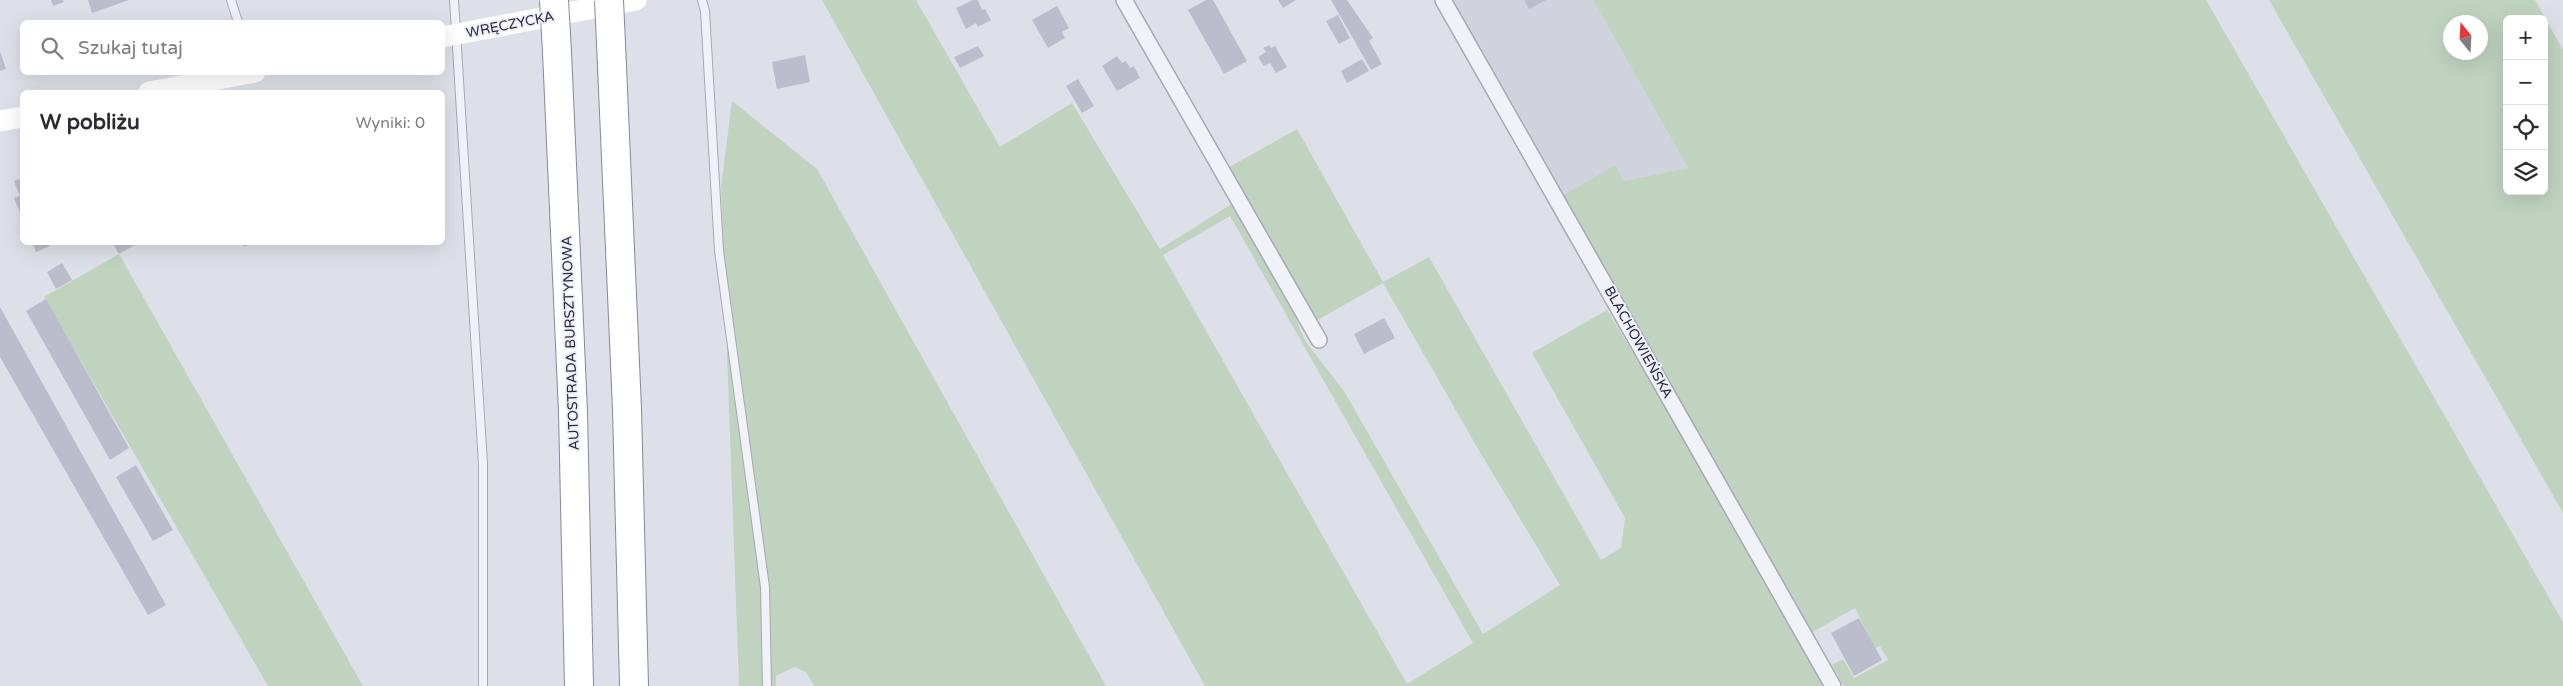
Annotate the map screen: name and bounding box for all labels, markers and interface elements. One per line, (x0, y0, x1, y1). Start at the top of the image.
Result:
street label: WRĘCZYCKA (465, 8, 556, 41)
north arrow (2443, 15, 2488, 60)
map controls (2503, 15, 2548, 195)
button: + (2503, 15, 2548, 60)
search box (20, 20, 445, 75)
icon: search (38, 34, 66, 62)
text: Szukaj tutaj (78, 37, 183, 59)
button: − (2503, 60, 2548, 105)
button: locate (2503, 105, 2548, 150)
text: W pobliżu (40, 110, 140, 135)
text: Wyniki: 0 (356, 113, 425, 133)
button: layers (2503, 150, 2548, 195)
street label: AUTOSTRADA BURSZTYNOWA (558, 235, 583, 451)
street label: BLACHOWIEŃSKA (1601, 283, 1677, 401)

